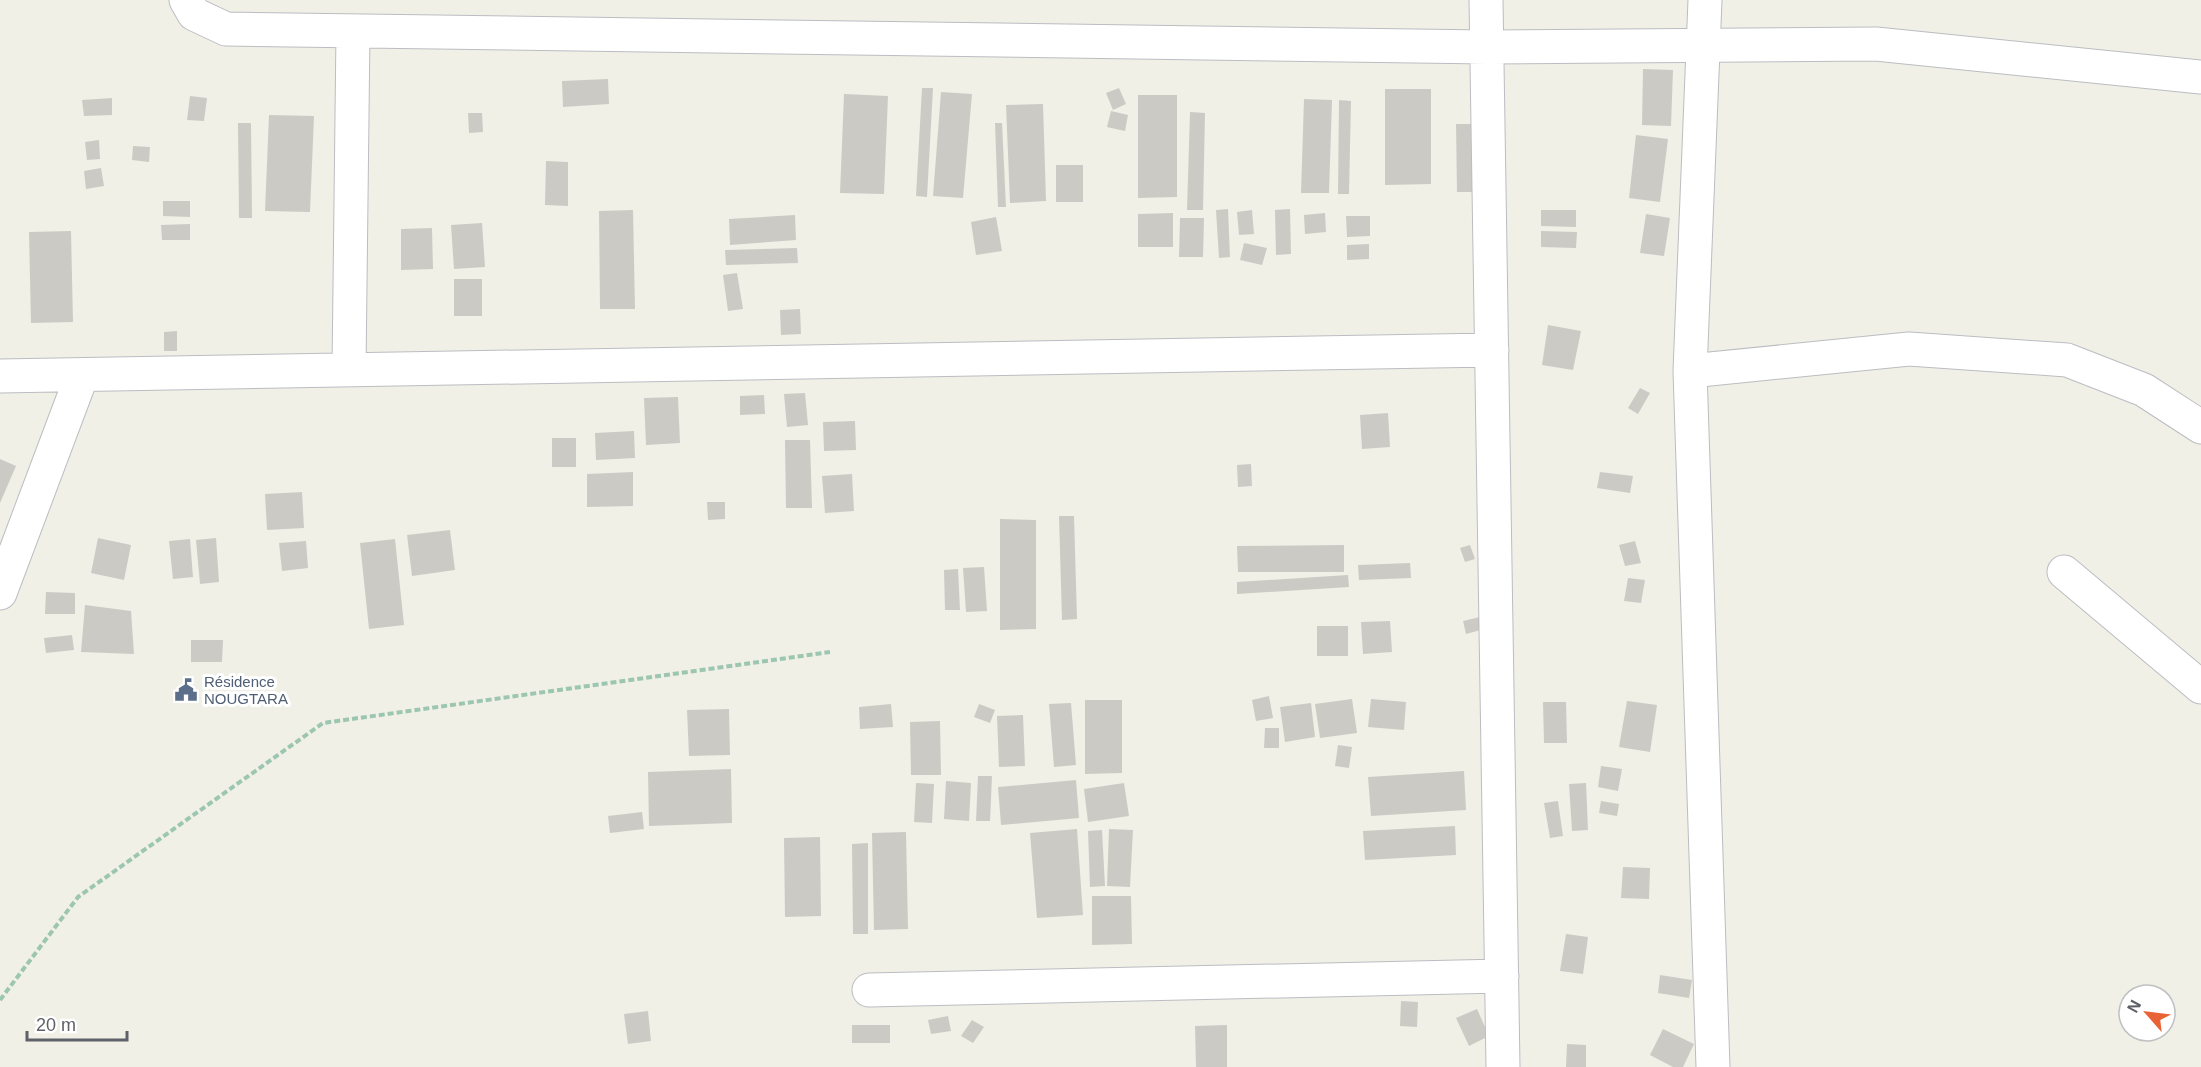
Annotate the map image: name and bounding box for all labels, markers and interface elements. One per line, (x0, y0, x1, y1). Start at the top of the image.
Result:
place label: Résidence NOUGTARA (204, 673, 288, 707)
public building icon: Résidence NOUGTARA (173, 677, 199, 703)
north arrow (2117, 983, 2177, 1043)
text: N (2124, 997, 2144, 1015)
scale bar (27, 1004, 128, 1042)
text: 20 m (36, 1015, 76, 1035)

